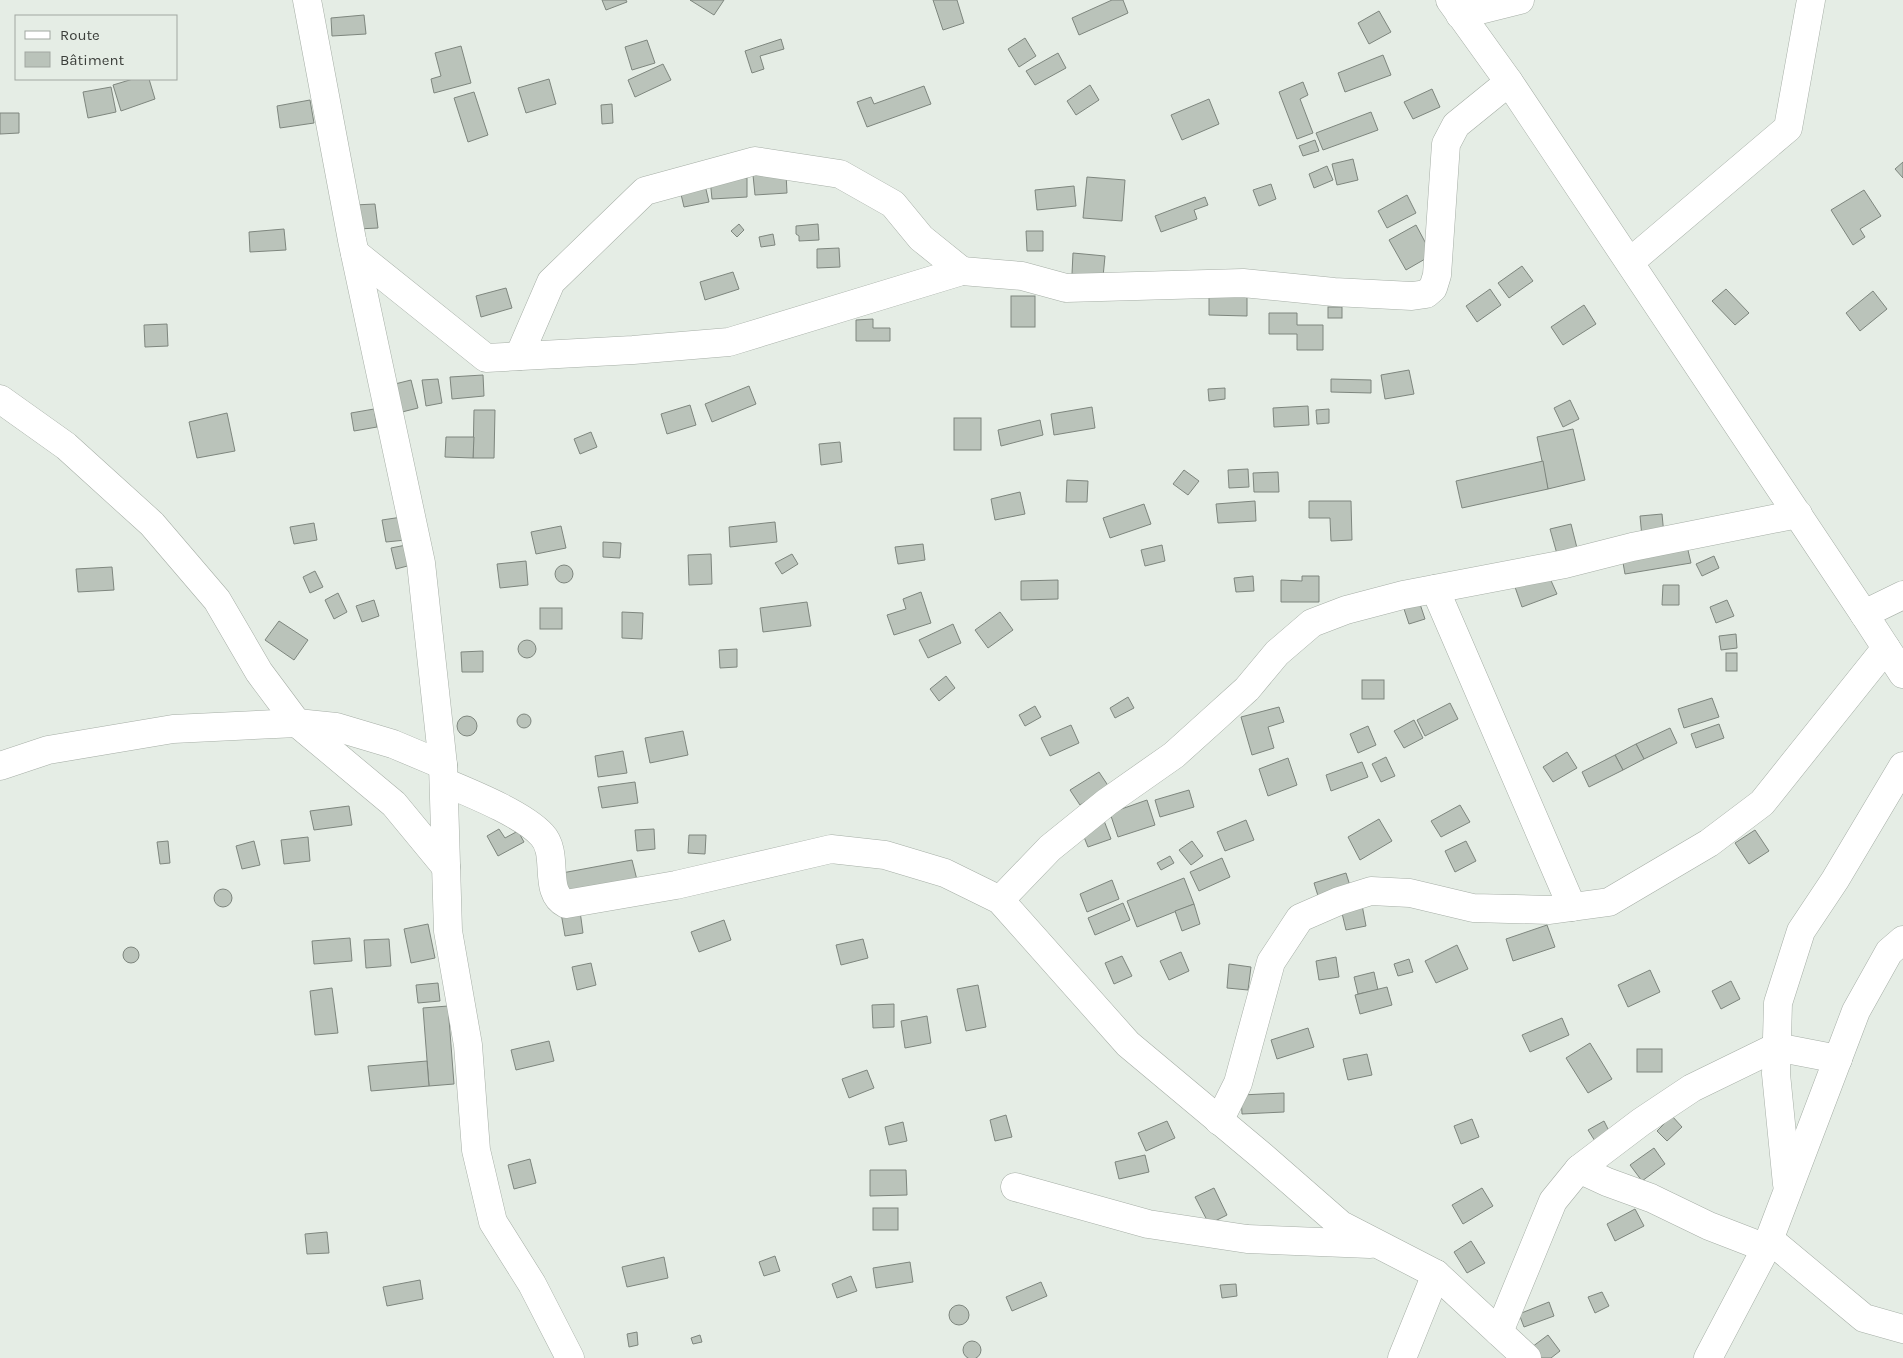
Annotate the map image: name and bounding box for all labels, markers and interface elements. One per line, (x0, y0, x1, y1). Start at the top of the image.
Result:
legend (15, 15, 178, 80)
text: Route (60, 26, 100, 44)
text: Bâtiment (60, 51, 124, 69)

